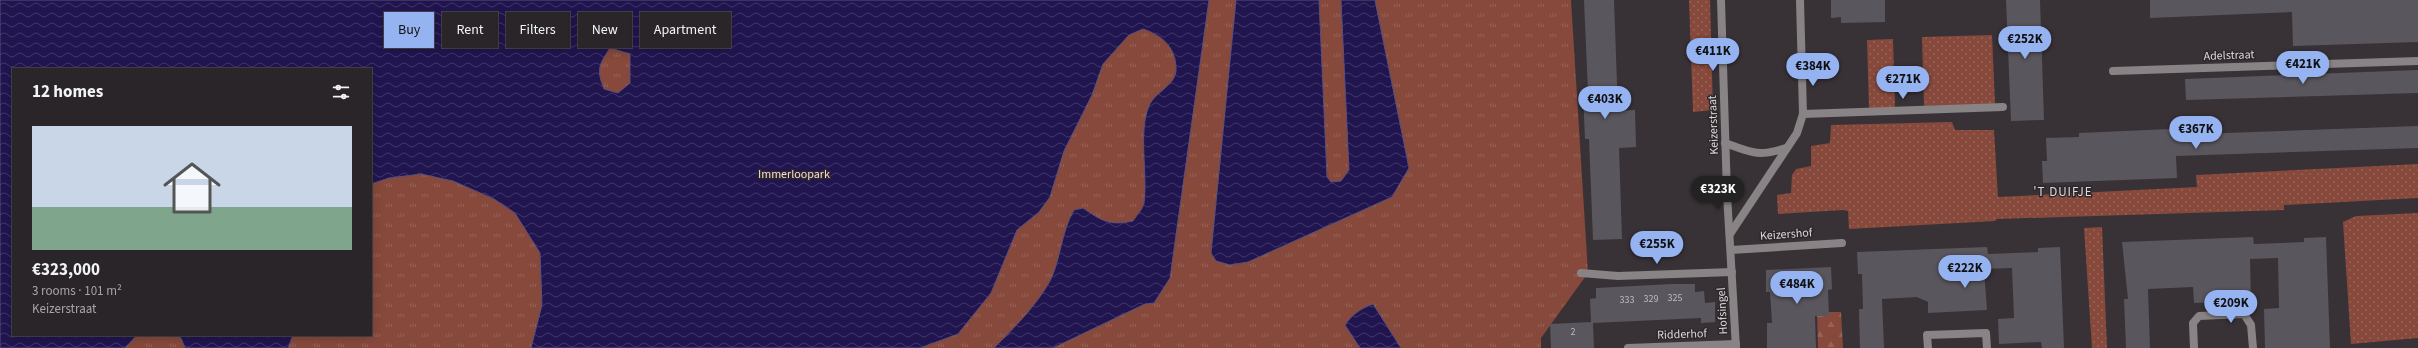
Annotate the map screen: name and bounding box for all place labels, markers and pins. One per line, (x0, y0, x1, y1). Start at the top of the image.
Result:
pin: €252K (1997, 26, 2053, 60)
pin: €411K (1685, 38, 1741, 72)
pin: €421K (2275, 51, 2331, 85)
pin: €384K (1785, 53, 1841, 87)
pin: €271K (1875, 66, 1931, 100)
pin: €403K (1577, 86, 1633, 120)
pin: €367K (2168, 116, 2224, 150)
pin: €323K (1690, 176, 1746, 210)
pin: €255K (1629, 231, 1685, 265)
pin: €222K (1937, 255, 1993, 289)
pin: €484K (1769, 271, 1825, 305)
pin: €209K (2203, 290, 2259, 324)

